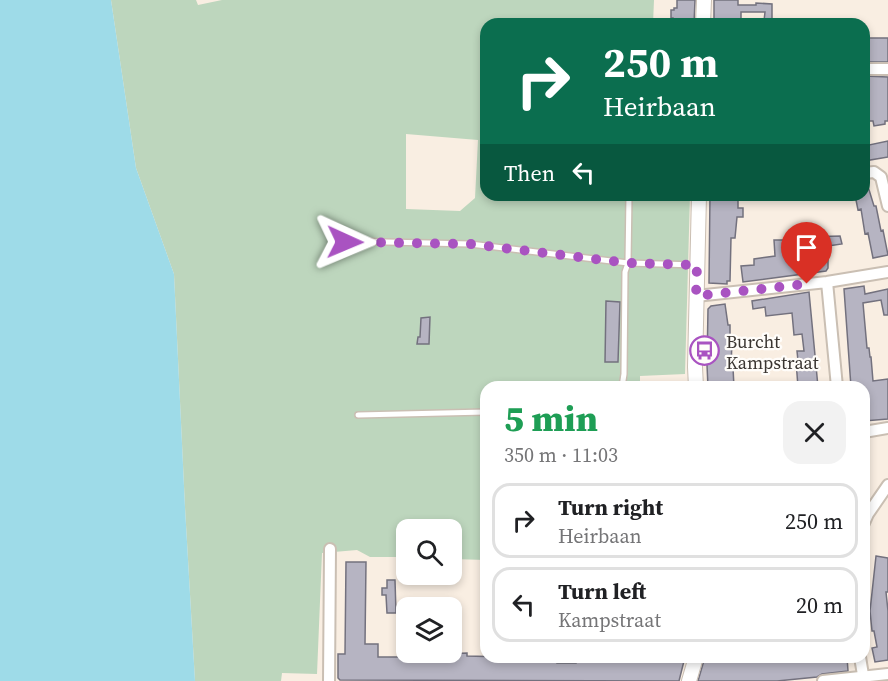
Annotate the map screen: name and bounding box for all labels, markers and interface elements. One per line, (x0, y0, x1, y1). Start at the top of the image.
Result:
text: 250 m (603, 33, 718, 91)
icon: right (504, 42, 582, 120)
text: Heirbaan (603, 88, 716, 125)
icon: left (567, 156, 600, 189)
text: Then (504, 158, 555, 188)
position arrow (313, 210, 377, 274)
pin (781, 222, 832, 284)
icon: arrive (790, 231, 823, 264)
place label: Burcht Kampstraat (726, 329, 819, 375)
bus stop icon: Burcht Kampstraat (689, 335, 721, 367)
text: 5 min (504, 394, 598, 443)
button: close (783, 401, 846, 464)
text: 350 m · 11:03 (504, 441, 618, 469)
text: Turn right (558, 492, 663, 522)
icon: right (507, 504, 540, 537)
text: 250 m (785, 506, 843, 536)
map controls (396, 519, 462, 663)
button: search (396, 519, 462, 585)
text: Heirbaan (558, 522, 642, 550)
text: Turn left (558, 576, 646, 606)
icon: left (507, 588, 540, 621)
text: 20 m (796, 590, 843, 620)
button: layers (396, 597, 462, 663)
text: Kampstraat (558, 606, 661, 634)

